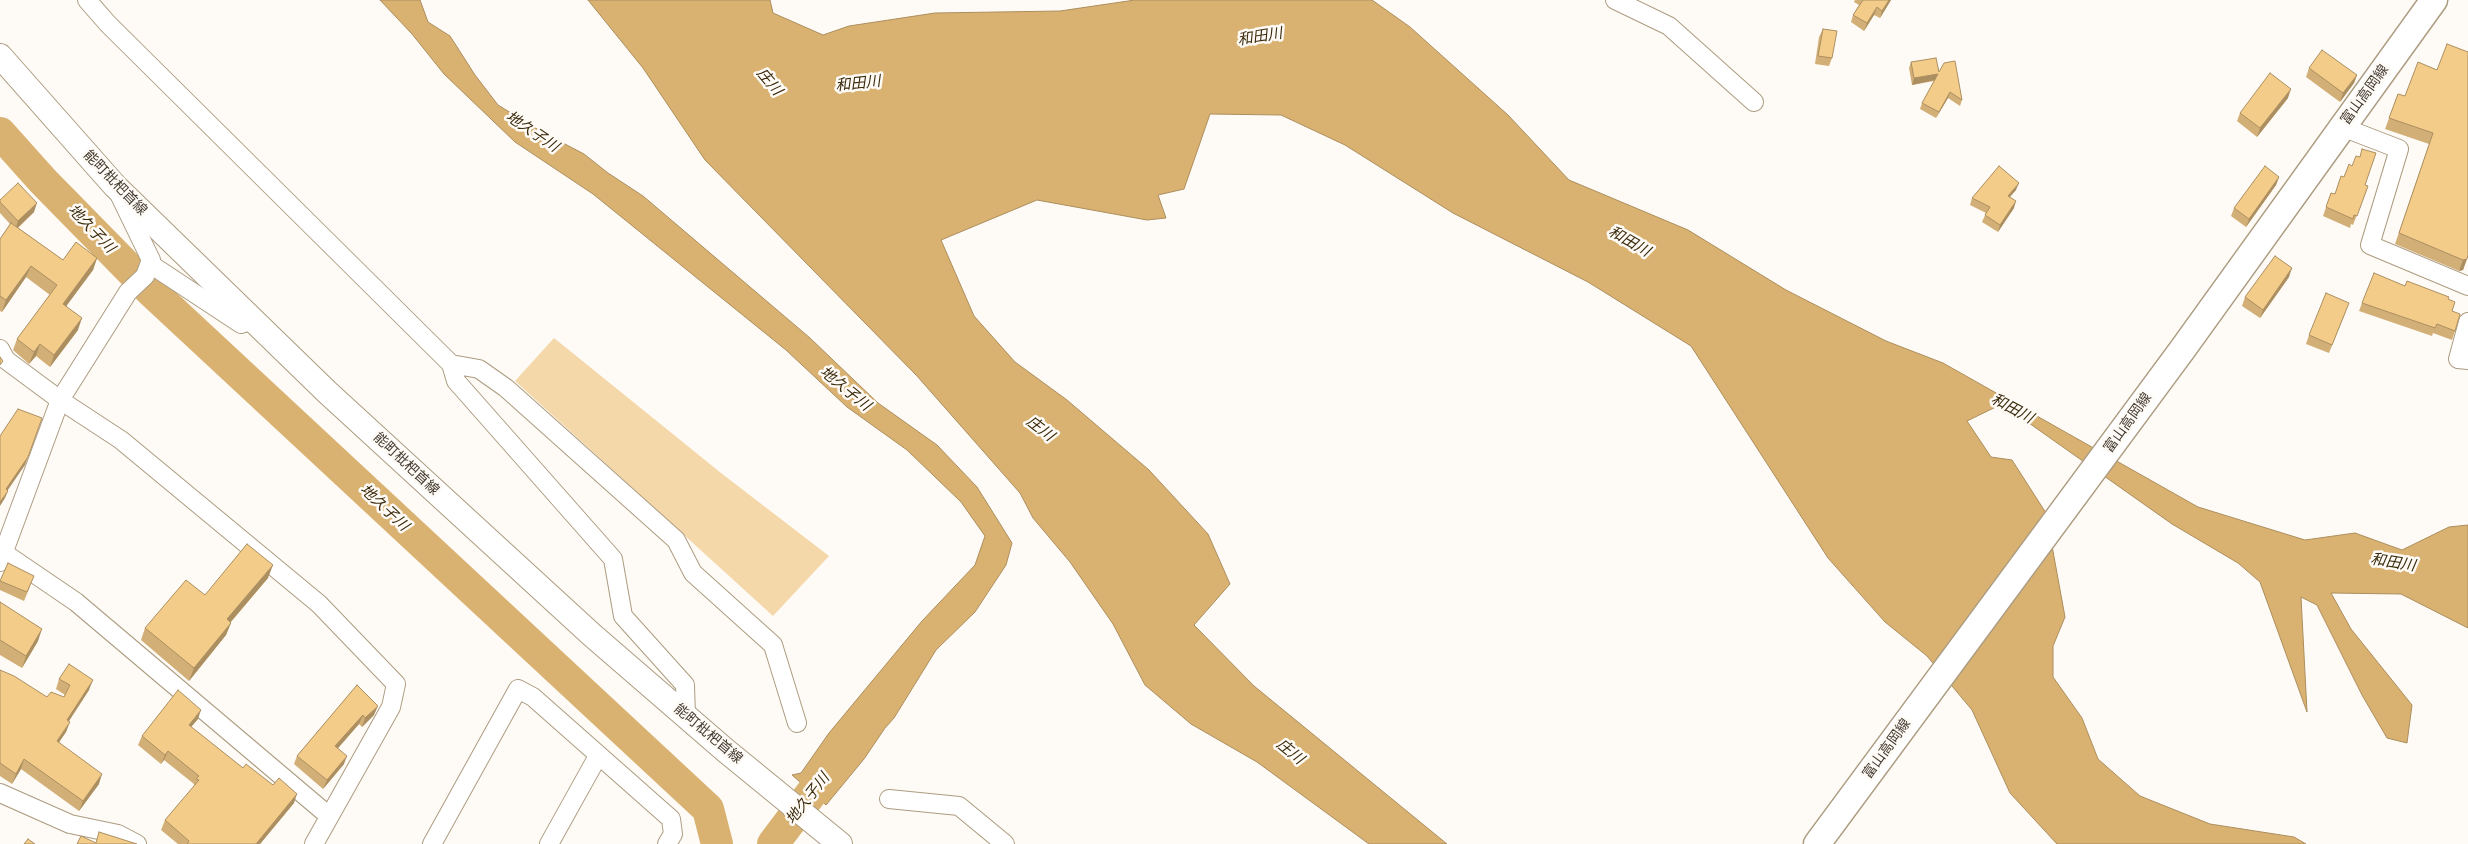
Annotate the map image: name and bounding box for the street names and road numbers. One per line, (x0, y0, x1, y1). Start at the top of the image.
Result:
street label: 富山高岡線 (2338, 62, 2392, 128)
street label: 能町枇杷首線 (80, 147, 150, 219)
street label: 富山高岡線 (2101, 390, 2155, 456)
street label: 能町枇杷首線 (370, 429, 442, 499)
street label: 能町枇杷首線 (670, 701, 746, 767)
street label: 富山高岡線 (1860, 716, 1914, 782)

